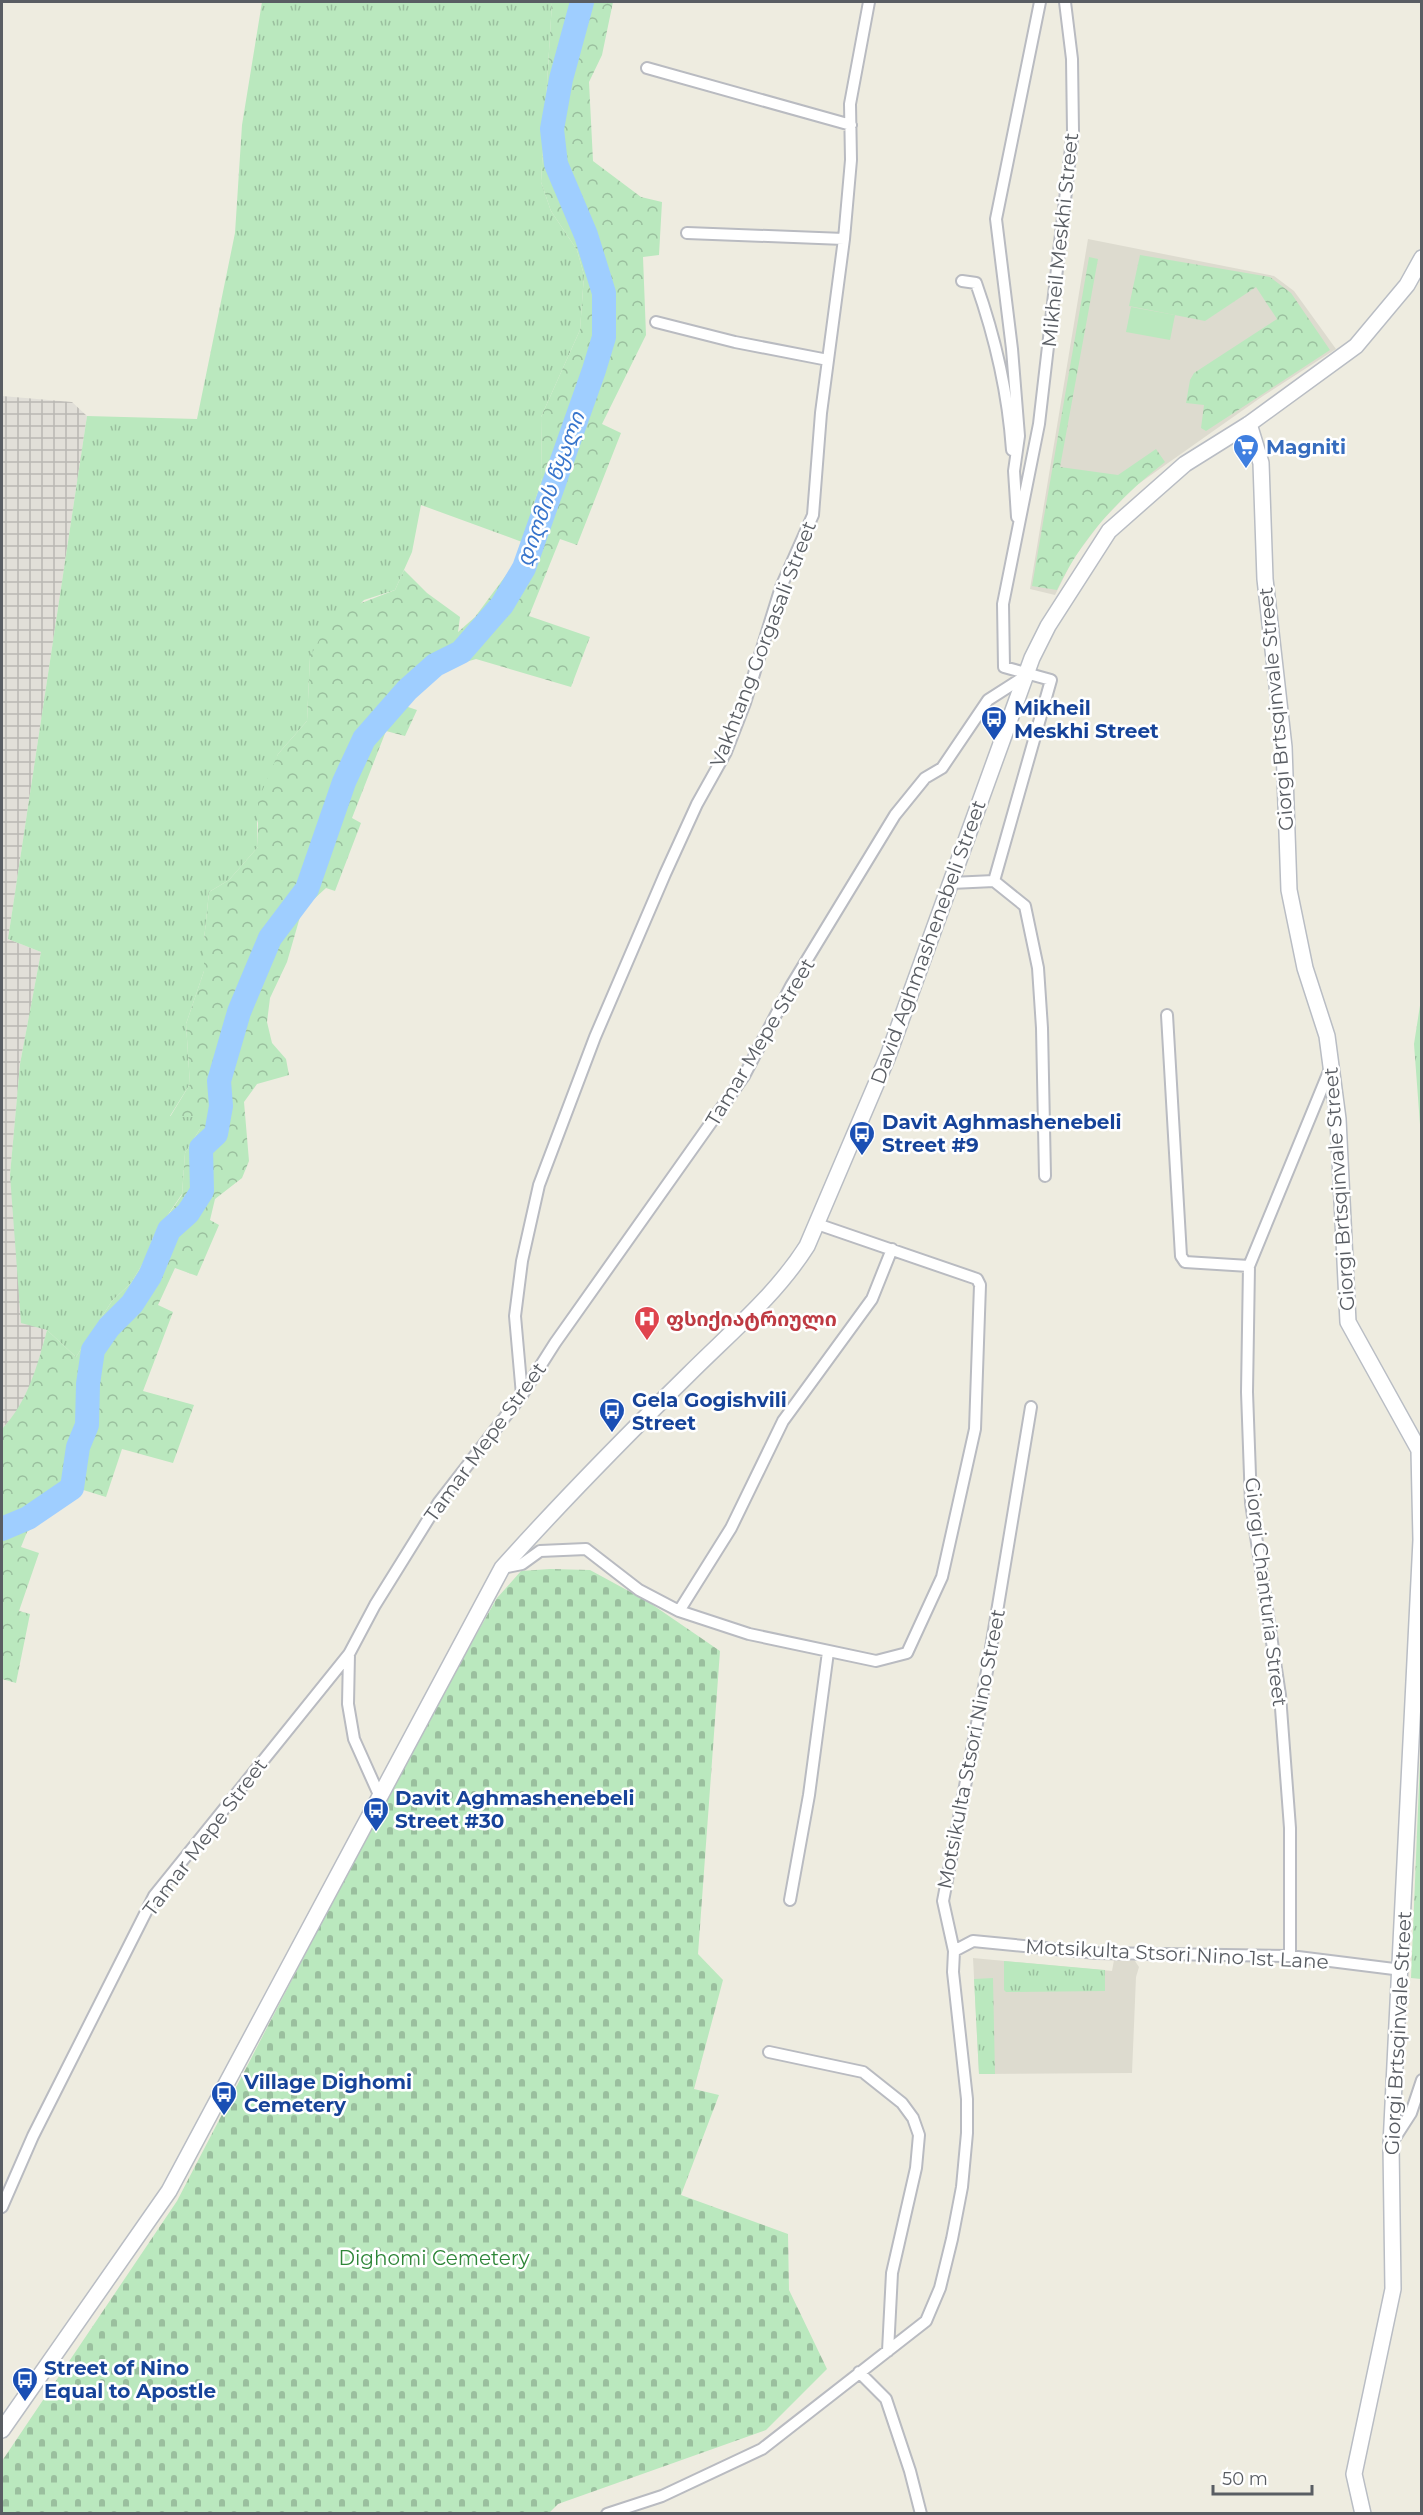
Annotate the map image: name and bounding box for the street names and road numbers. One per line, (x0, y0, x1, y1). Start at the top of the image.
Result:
street label: Mikheil Meskhi Street (1037, 132, 1083, 348)
street label: Vakhtang Gorgasali Street (705, 518, 821, 770)
street label: Giorgi Brtsqinvale Street (1253, 586, 1299, 832)
street label: David Aghmashenebeli Street (865, 797, 991, 1087)
street label: Tamar Mepe Street (700, 954, 820, 1130)
street label: Giorgi Brtsqinvale Street (1319, 1066, 1359, 1312)
street label: Tamar Mepe Street (419, 1357, 551, 1527)
street label: Giorgi Chanturia Street (1240, 1476, 1292, 1708)
street label: Motsikulta Stsori Nino Street (932, 1607, 1010, 1891)
street label: Tamar Mepe Street (138, 1753, 272, 1921)
street label: Giorgi Brtsqinvale Street (1380, 1910, 1416, 2156)
street label: Motsikulta Stsori Nino 1st Lane (1025, 1934, 1329, 1974)

